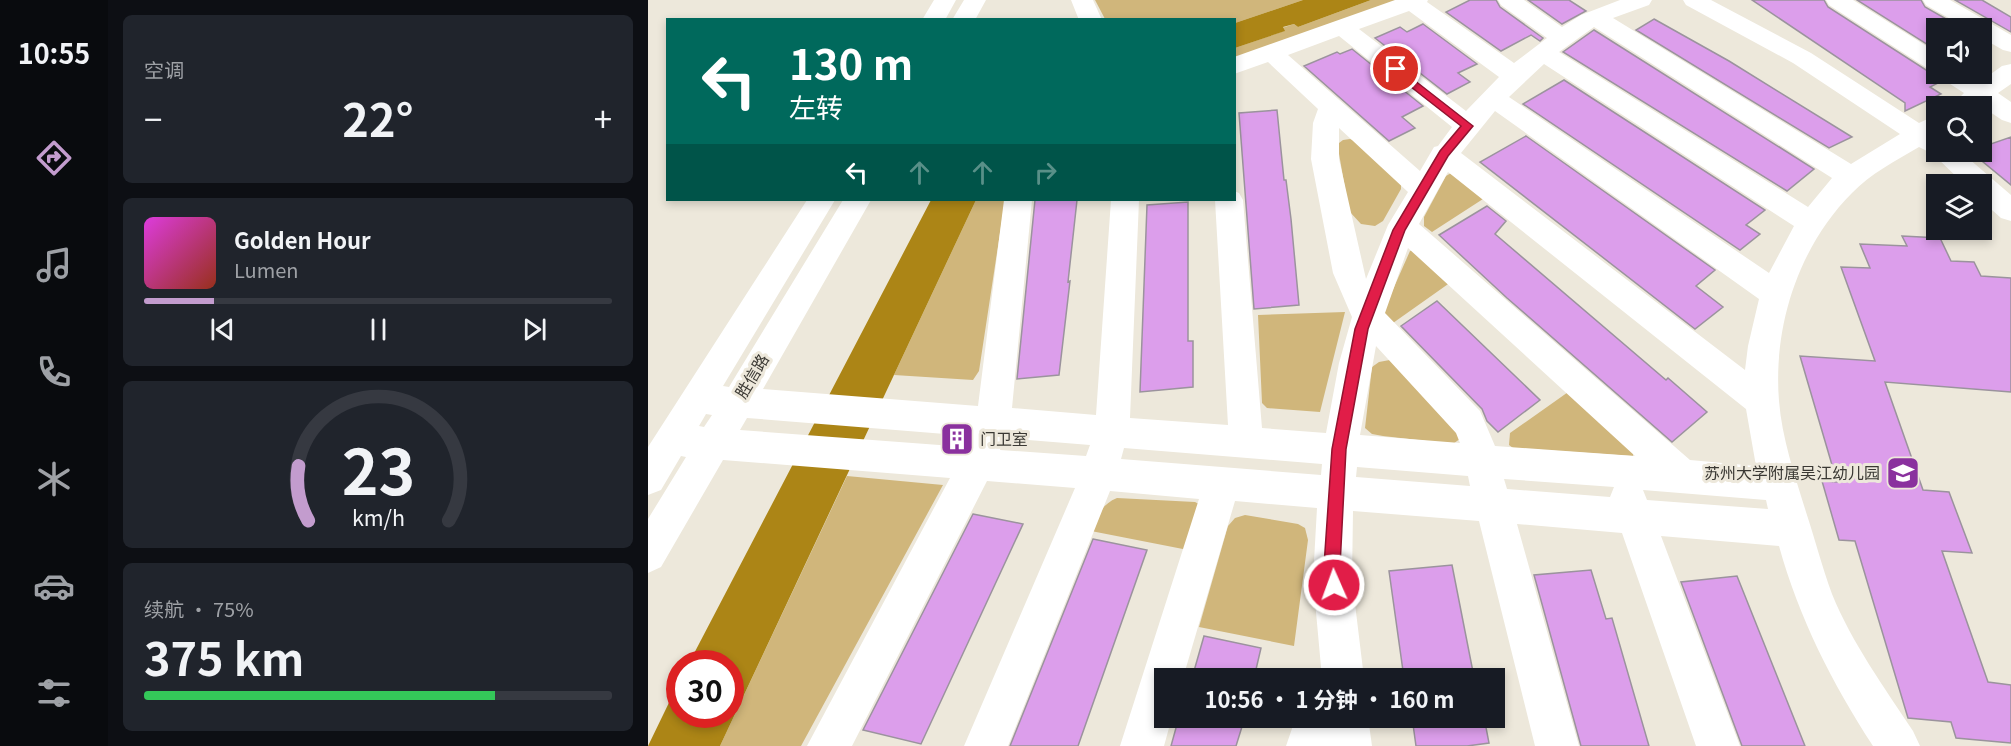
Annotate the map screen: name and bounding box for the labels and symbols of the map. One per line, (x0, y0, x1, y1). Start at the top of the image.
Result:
pin (1370, 43, 1421, 94)
street label: 胜信路 (728, 349, 774, 402)
building icon: 门卫室 (939, 421, 975, 457)
place label: 门卫室 (980, 426, 1028, 450)
school or university icon: 苏州大学附属吴江幼儿园 (1885, 455, 1921, 491)
place label: 苏州大学附属吴江幼儿园 (1704, 460, 1880, 484)
position arrow (1302, 553, 1366, 617)
speed limit sign: 30 (666, 650, 744, 728)

